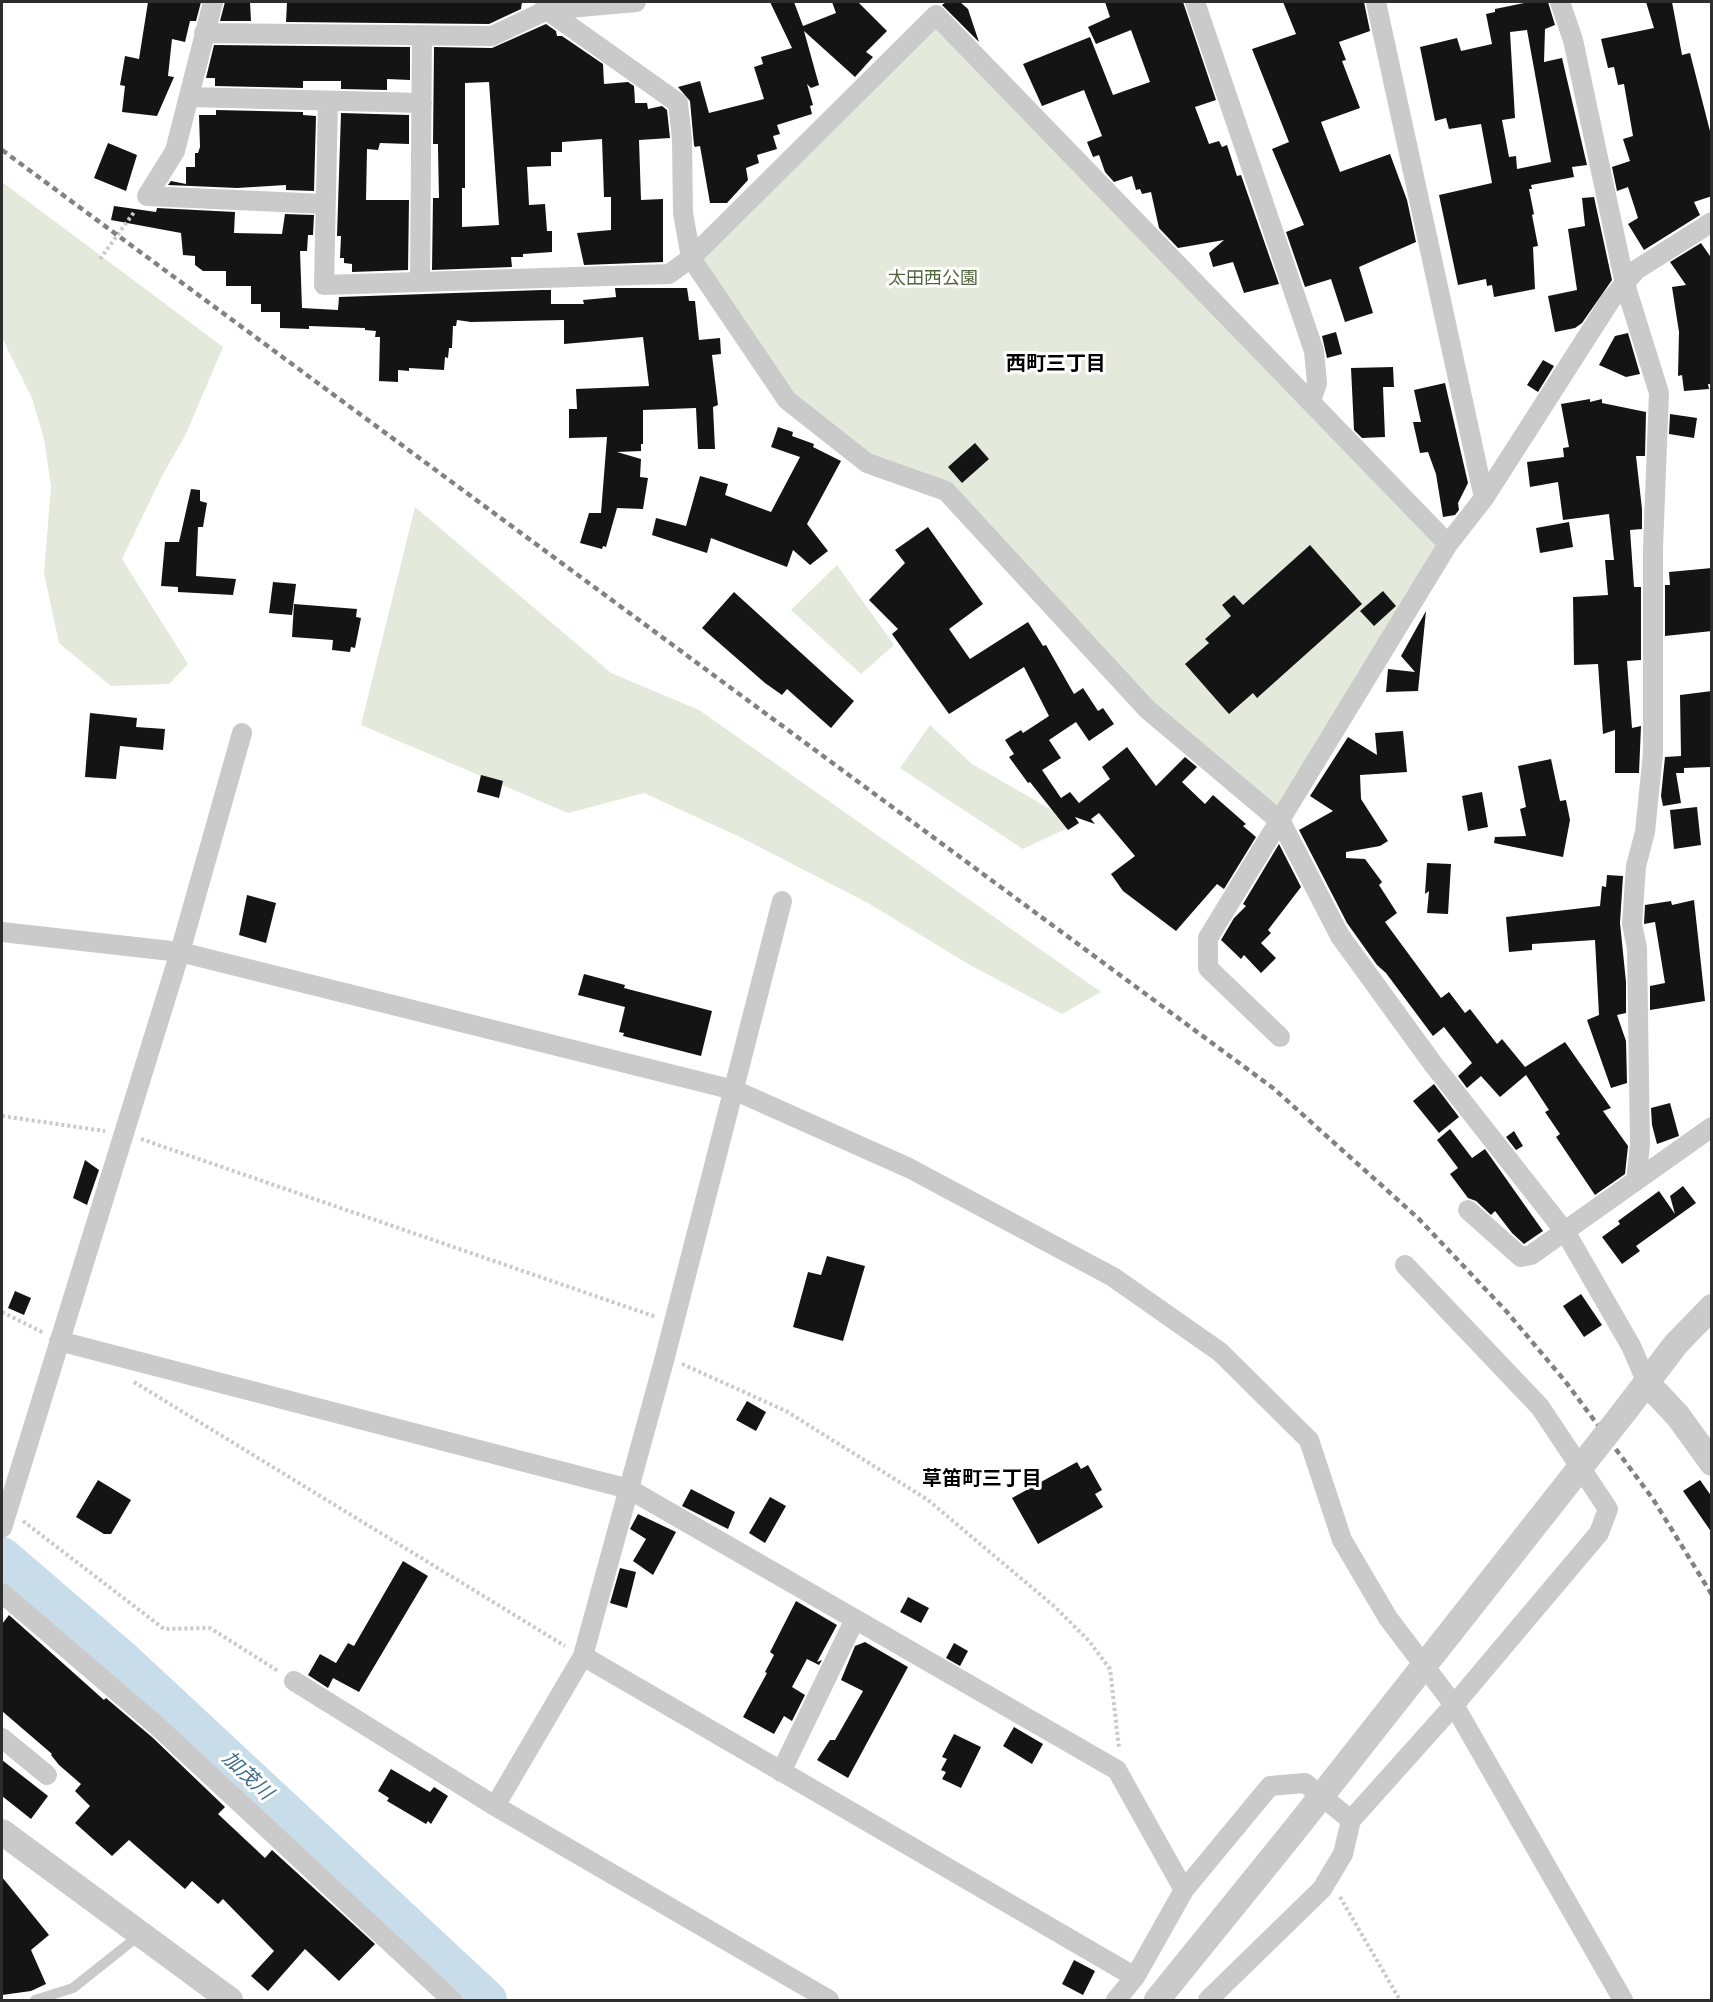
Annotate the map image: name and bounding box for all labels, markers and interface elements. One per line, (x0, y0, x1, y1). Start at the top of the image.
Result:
park label: 太田西公園 (888, 268, 978, 290)
district label: 西町三丁目 (1006, 352, 1106, 376)
district label: 草笛町三丁目 (922, 1467, 1042, 1491)
water label: 加茂川 (217, 1747, 277, 1805)

